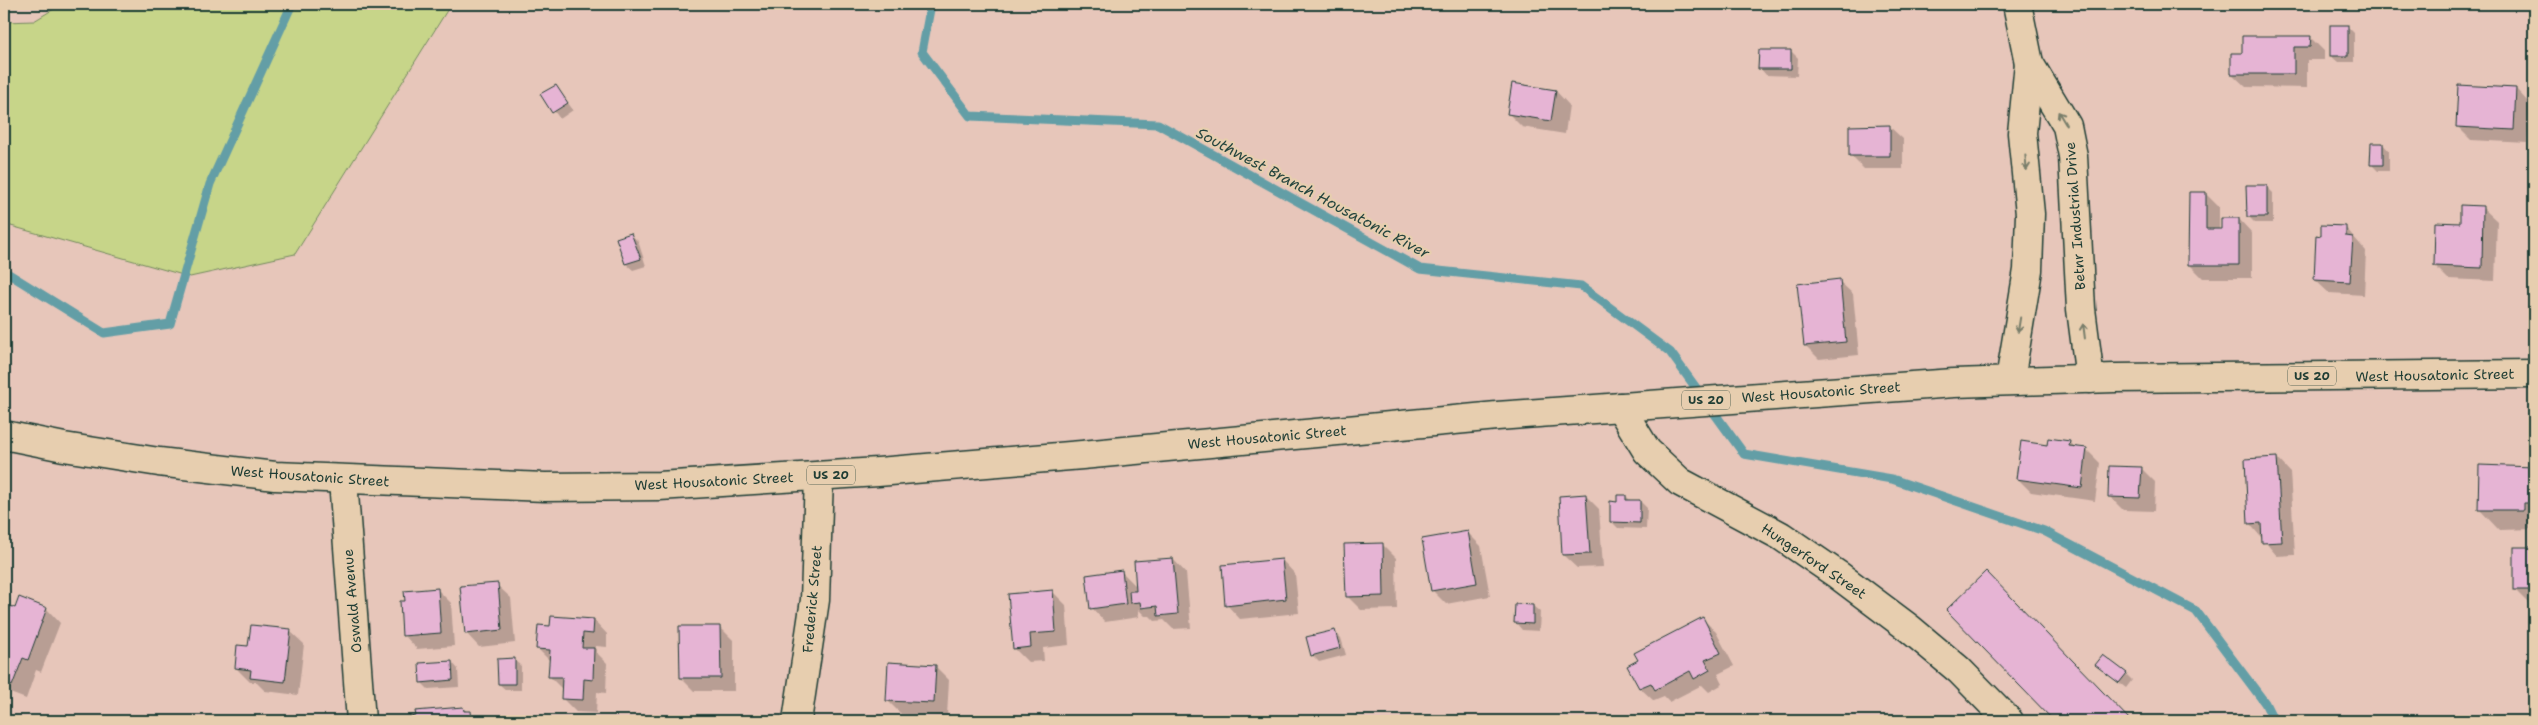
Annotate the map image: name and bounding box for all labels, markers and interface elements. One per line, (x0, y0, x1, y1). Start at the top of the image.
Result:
one-way arrow (2057, 111, 2067, 125)
water label: Southwest Branch Housatonic River (1193, 123, 1434, 264)
street label: Betnr Industrial Drive (2061, 141, 2089, 291)
one-way arrow (2021, 155, 2030, 171)
one-way arrow (2014, 316, 2024, 332)
one-way arrow (2079, 323, 2089, 339)
street label: West Housatonic Street (2355, 365, 2515, 385)
road number: US 20 (2288, 366, 2336, 386)
street label: West Housatonic Street (1741, 377, 1901, 407)
road number: US 20 (1682, 390, 1730, 410)
street label: West Housatonic Street (1187, 421, 1347, 453)
street label: West Housatonic Street (230, 461, 390, 491)
road number: US 20 (807, 466, 855, 484)
street label: West Housatonic Street (634, 468, 794, 494)
street label: Hungerford Street (1758, 519, 1870, 603)
street label: Frederick Street (798, 544, 826, 654)
street label: Oswald Avenue (338, 548, 366, 654)

